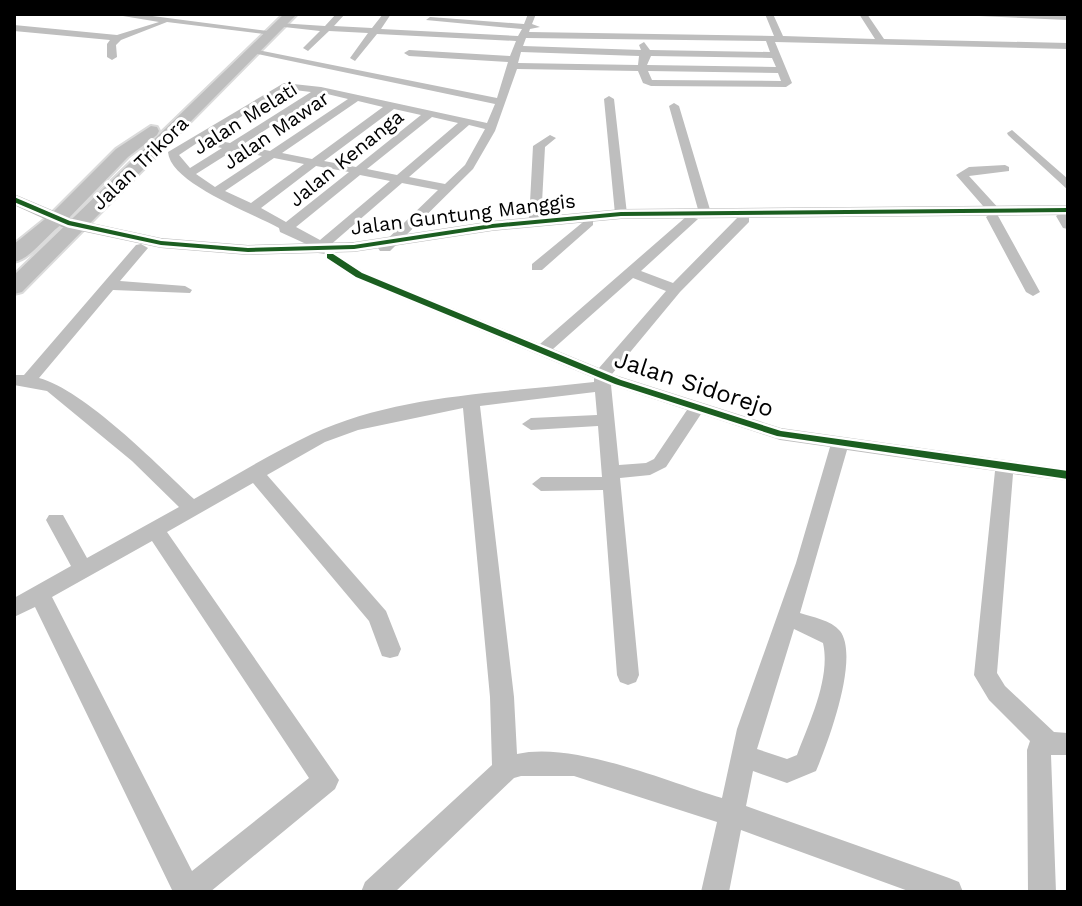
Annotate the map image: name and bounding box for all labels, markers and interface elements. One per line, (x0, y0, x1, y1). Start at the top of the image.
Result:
street label: Jalan Melati (189, 77, 301, 159)
street label: Jalan Mawar (218, 86, 334, 174)
street label: Jalan Kenanga (284, 104, 408, 212)
street label: Jalan Trikora (87, 111, 193, 215)
street label: Jalan Guntung Manggis (349, 188, 577, 240)
street label: Jalan Sidorejo (611, 345, 777, 423)

